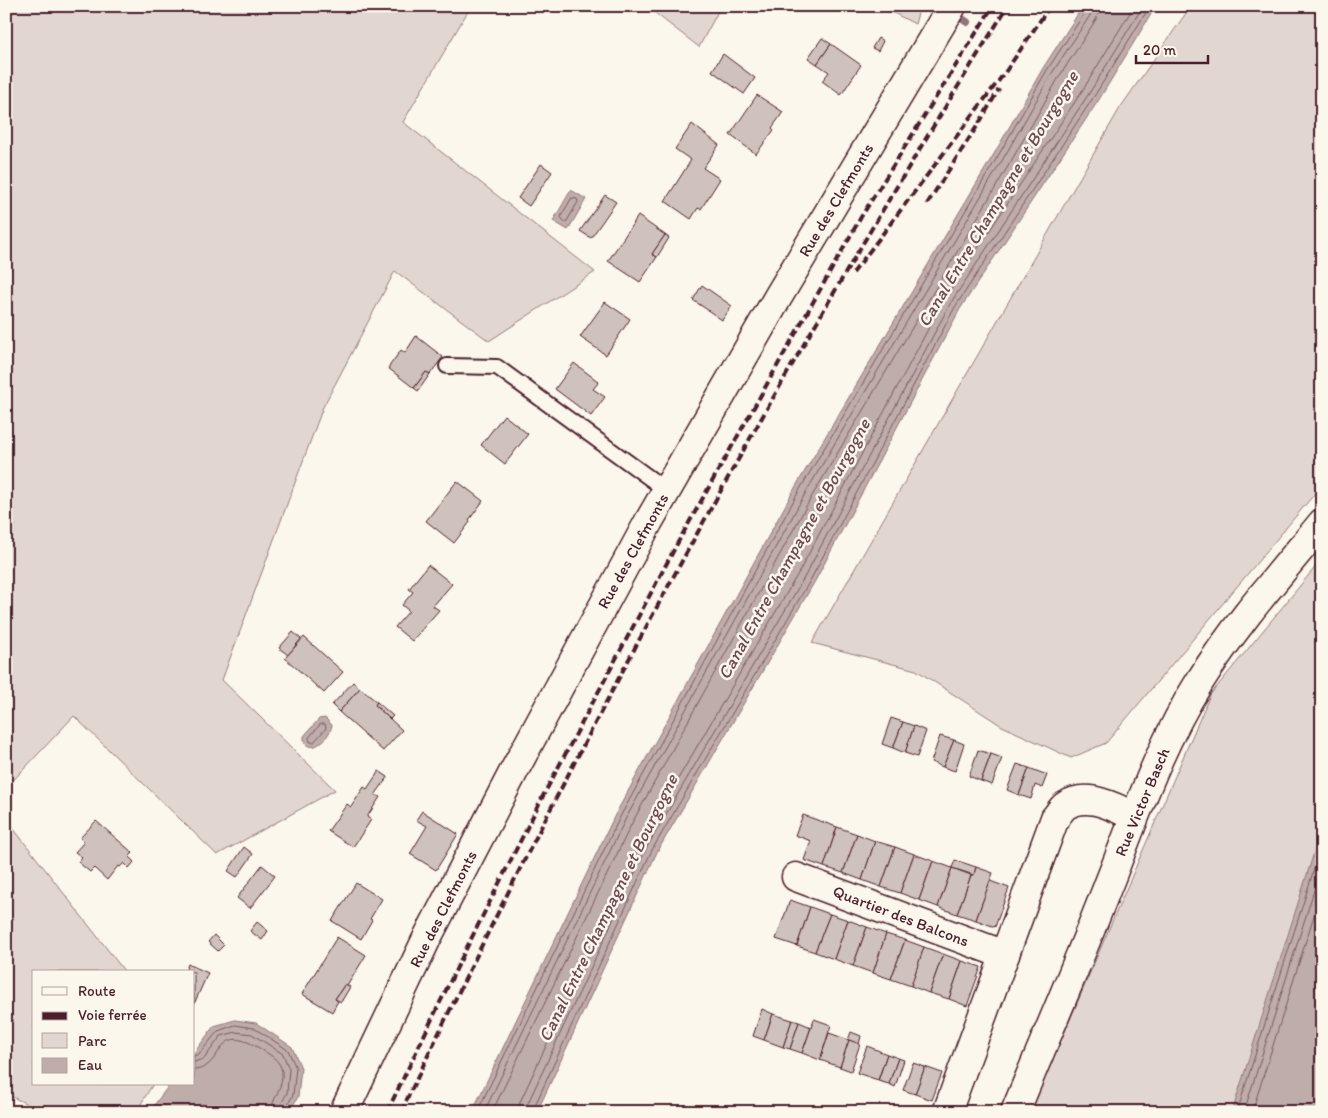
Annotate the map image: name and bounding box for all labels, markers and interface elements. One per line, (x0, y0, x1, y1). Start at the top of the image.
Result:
scale bar (1136, 32, 1208, 64)
text: 20 m (1143, 41, 1177, 59)
water label: Canal Entre Champagne et Bourgogne (913, 66, 1084, 331)
street label: Rue des Clefmonts (795, 140, 877, 260)
water label: Canal Entre Champagne et Bourgogne (713, 414, 876, 683)
street label: Rue des Clefmonts (593, 490, 673, 612)
street label: Rue Victor Basch (1111, 744, 1174, 859)
water label: Canal Entre Champagne et Bourgogne (534, 770, 683, 1045)
street label: Rue des Clefmonts (405, 847, 481, 971)
street label: Quartier des Balcons (830, 881, 972, 951)
legend (32, 970, 195, 1086)
text: Route (78, 982, 116, 1000)
text: Voie ferrée (78, 1006, 147, 1024)
text: Parc (78, 1032, 107, 1050)
text: Eau (78, 1056, 102, 1074)

